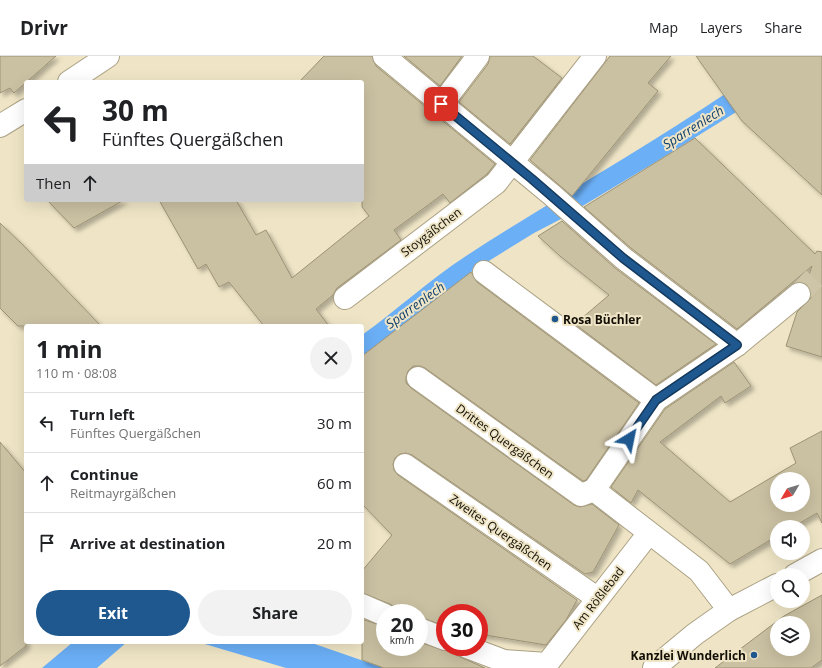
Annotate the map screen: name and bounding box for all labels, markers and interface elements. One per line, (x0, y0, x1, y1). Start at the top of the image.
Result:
text: Drivr (20, 15, 68, 41)
text: Map (649, 18, 678, 37)
text: Layers (700, 18, 742, 37)
text: Share (764, 18, 802, 37)
pin (424, 87, 458, 121)
text: 30 m (102, 91, 169, 129)
icon: arrive (430, 93, 452, 115)
icon: left (36, 96, 88, 148)
water label: Sparrenlech (659, 101, 727, 153)
text: Fünftes Quergäßchen (102, 127, 284, 151)
icon: ahead (79, 172, 101, 194)
text: Then (36, 173, 71, 193)
street label: Stoygäßchen (397, 204, 465, 260)
water label: Sparrenlech (382, 277, 448, 333)
place label: Rosa Büchler (563, 311, 641, 328)
marker: Rosa Büchler (550, 314, 560, 324)
text: 1 min (36, 332, 103, 365)
button: close (310, 337, 352, 379)
text: 110 m · 08:08 (36, 364, 117, 382)
street label: Drittes Quergäßchen (453, 400, 557, 482)
text: Turn left (70, 404, 135, 424)
icon: left (36, 412, 58, 434)
text: 30 m (317, 413, 352, 433)
position arrow (608, 418, 650, 460)
text: Fünftes Quergäßchen (70, 424, 201, 442)
text: Continue (70, 464, 138, 484)
icon: ahead (36, 472, 58, 494)
north arrow (770, 472, 810, 512)
map controls (770, 472, 810, 656)
text: 60 m (317, 473, 352, 493)
text: Reitmayrgäßchen (70, 484, 176, 502)
street label: Zweites Quergäßchen (446, 490, 556, 574)
button: sound (770, 520, 810, 560)
icon: arrive (36, 532, 58, 554)
text: Arrive at destination (70, 533, 225, 553)
text: 20 m (317, 533, 352, 553)
street label: Am Rößlebad (568, 563, 628, 633)
button: search (770, 568, 810, 608)
button: Exit (36, 590, 190, 636)
button: Share (198, 590, 352, 636)
speed limit sign: 30 (436, 604, 488, 656)
text: 20 (391, 611, 413, 638)
button: layers (770, 616, 810, 656)
text: km/h (390, 633, 414, 647)
place label: Kanzlei Wunderlich (631, 647, 746, 664)
marker: Kanzlei Wunderlich (749, 650, 759, 660)

